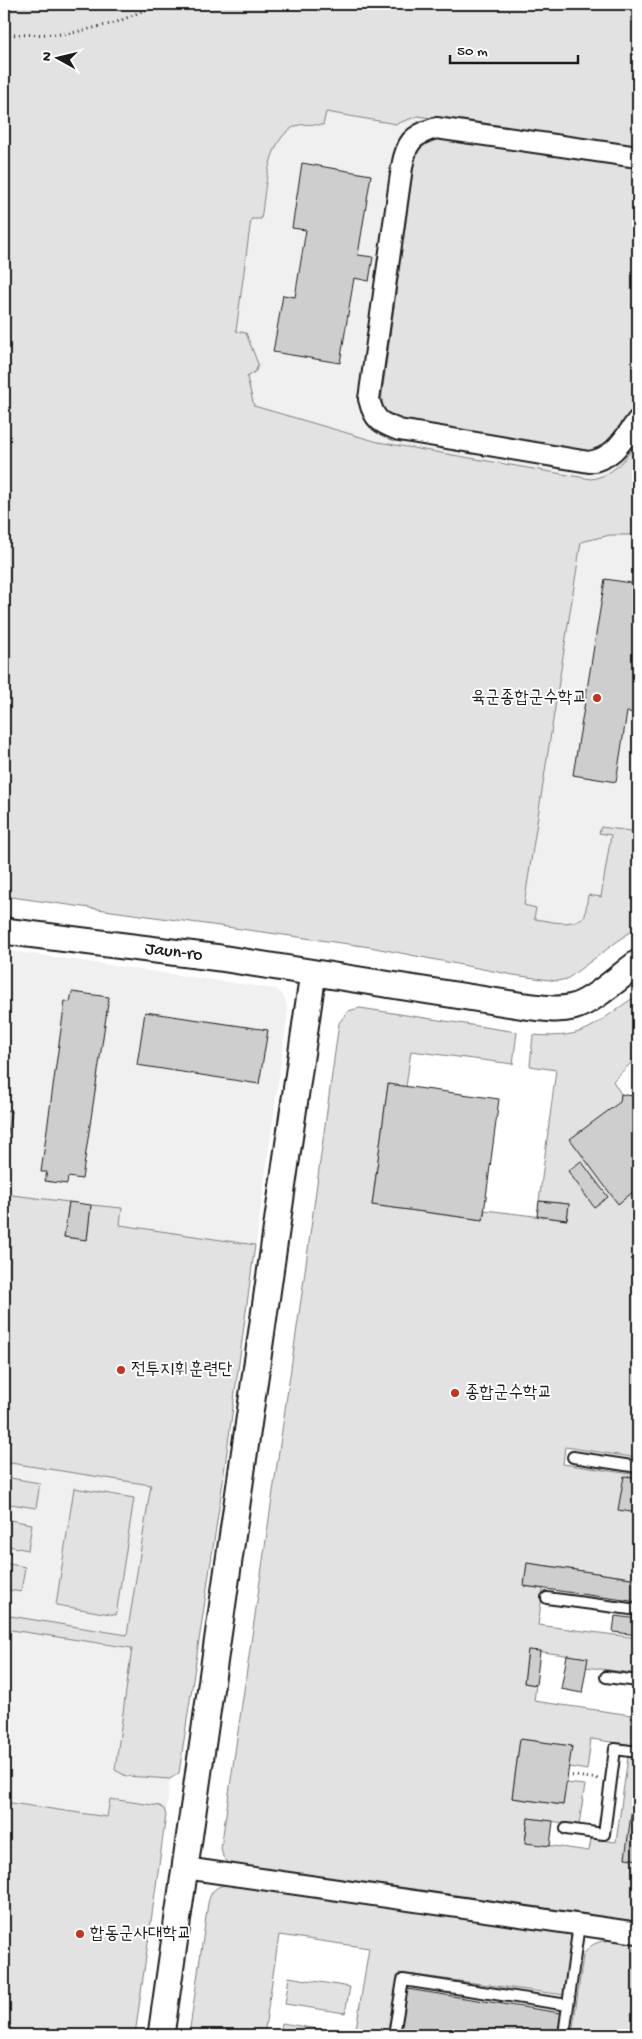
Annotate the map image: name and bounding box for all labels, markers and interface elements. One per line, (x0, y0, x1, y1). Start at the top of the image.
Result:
north arrow (32, 32, 82, 82)
scale bar (450, 32, 577, 64)
text: 50 m (457, 43, 488, 61)
text: N (39, 51, 57, 62)
place label: 육군종합군수학교 (471, 688, 587, 709)
marker: 육군종합군수학교 (591, 692, 603, 704)
street label: Jaun-ro (144, 938, 204, 966)
place label: 전투지휘훈련단 (131, 1360, 233, 1381)
marker: 전투지휘훈련단 (115, 1364, 127, 1376)
place label: 종합군수학교 (465, 1383, 552, 1404)
marker: 종합군수학교 (449, 1387, 461, 1399)
place label: 합동군사대학교 (90, 1924, 191, 1945)
marker: 합동군사대학교 (74, 1928, 86, 1940)

